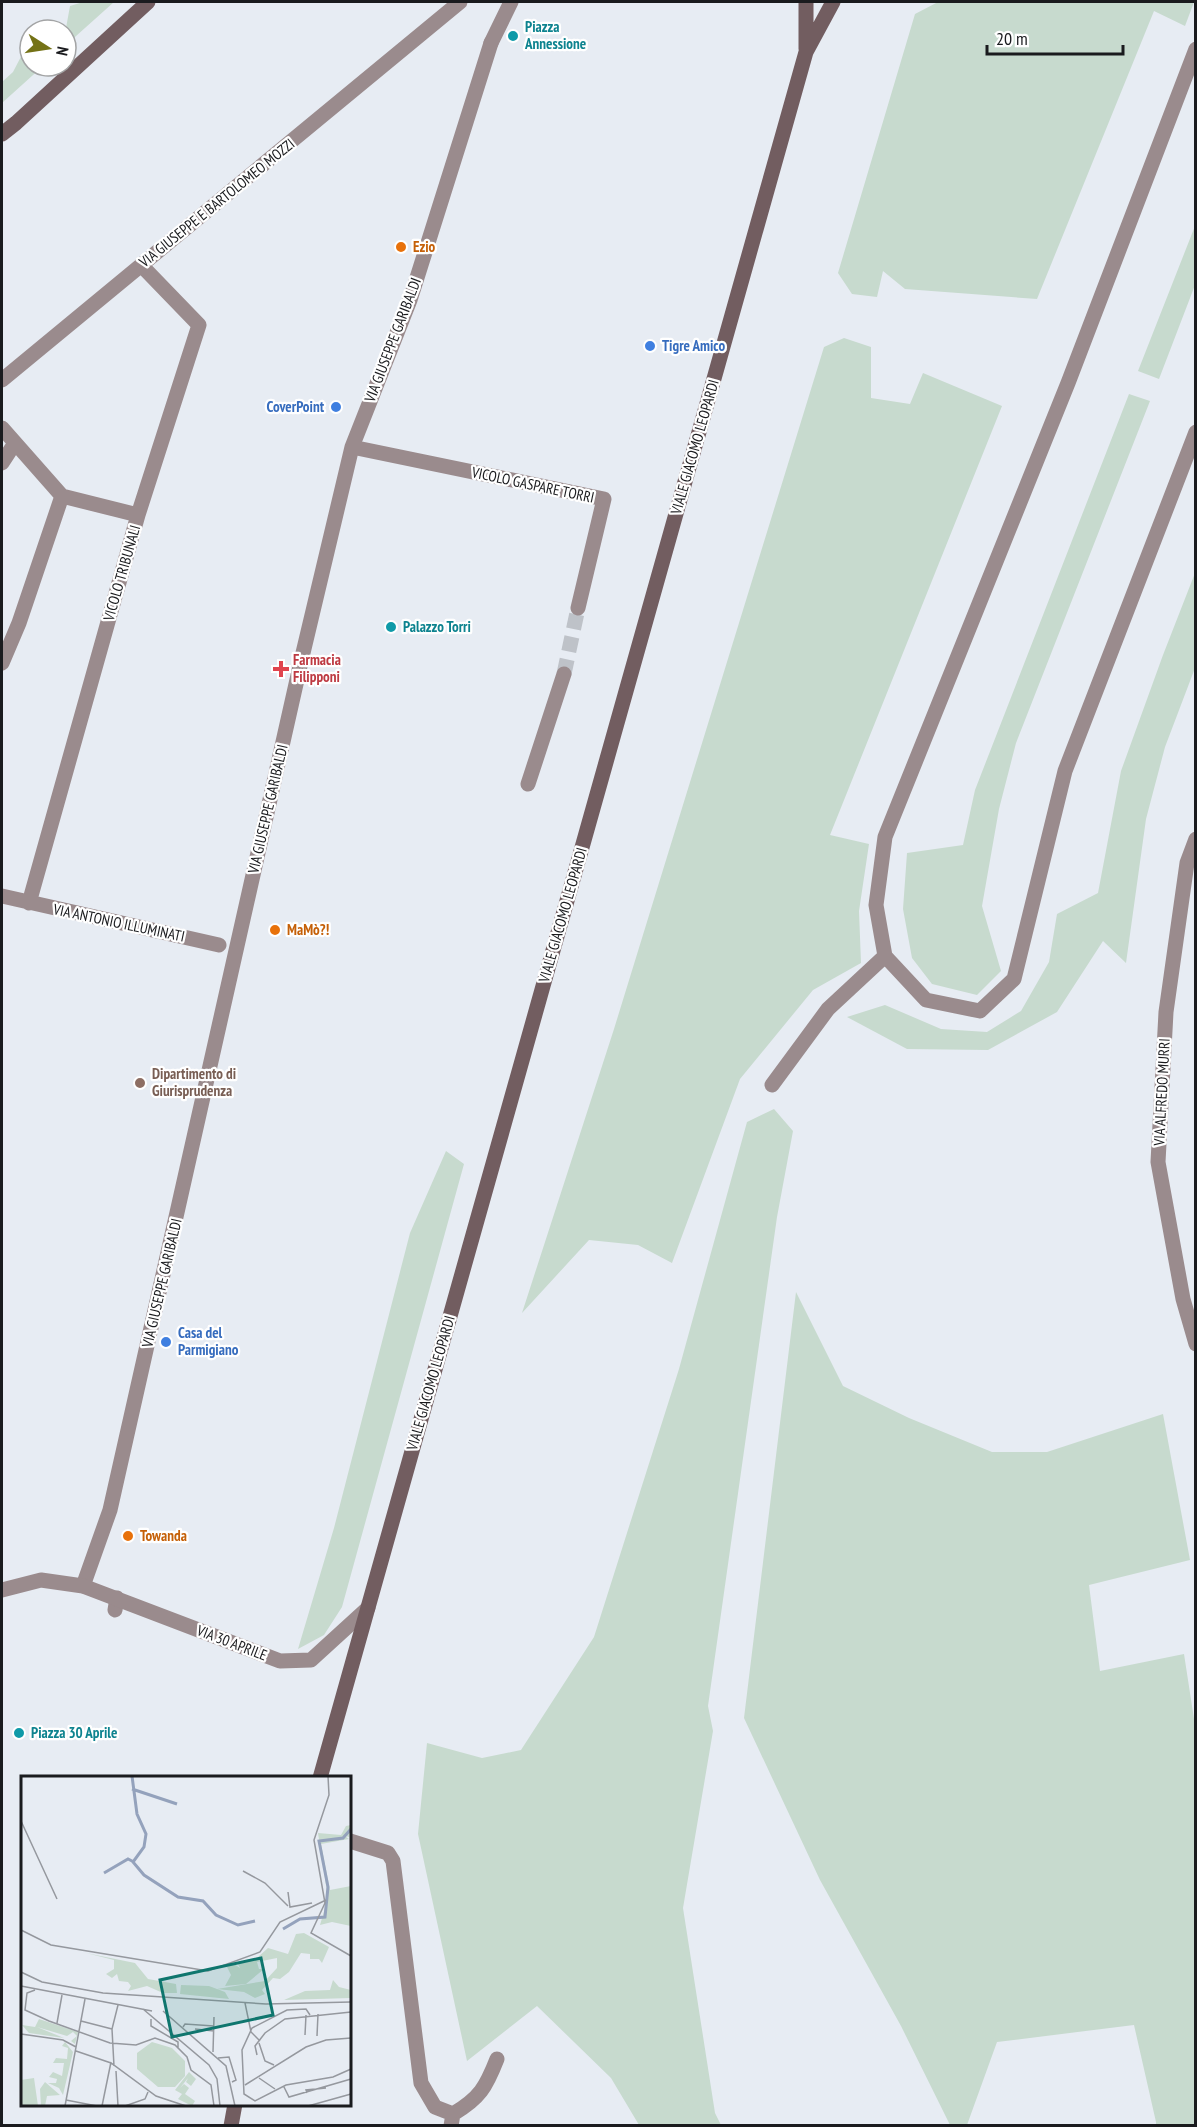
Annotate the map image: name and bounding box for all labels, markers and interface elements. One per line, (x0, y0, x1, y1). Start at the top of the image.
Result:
place label: Piazza Annessione (524, 17, 586, 53)
north arrow (18, 18, 78, 78)
scale bar (987, 18, 1124, 56)
text: 20 m (996, 27, 1028, 50)
marker: Piazza Annessione (506, 29, 520, 43)
text: N (52, 45, 73, 57)
street label: VIA GIUSEPPE E BARTOLOMEO MOZZI (134, 134, 298, 272)
place label: Ezio (413, 237, 436, 256)
marker: Ezio (394, 240, 408, 254)
street label: VIA GIUSEPPE GARIBALDI (360, 275, 425, 406)
place label: Tigre Amico (662, 336, 725, 355)
marker: Tigre Amico (643, 339, 657, 353)
street label: VIALE GIACOMO LEOPARDI (666, 377, 723, 517)
place label: CoverPoint (266, 397, 325, 416)
marker: CoverPoint (329, 400, 343, 414)
street label: VICOLO GASPARE TORRI (469, 462, 596, 507)
street label: VICOLO TRIBUNALI (98, 523, 144, 624)
place label: Palazzo Torri (403, 617, 471, 636)
marker: Palazzo Torri (384, 620, 398, 634)
place label: Farmacia Filipponi (293, 650, 341, 686)
marker: Farmacia Filipponi (274, 662, 288, 676)
street label: VIA GIUSEPPE GARIBALDI (243, 743, 292, 876)
street label: VIALE GIACOMO LEOPARDI (534, 845, 591, 985)
street label: VIA ANTONIO ILLUMINATI (51, 899, 186, 946)
place label: MaMò?! (287, 920, 330, 939)
marker: MaMò?! (268, 923, 282, 937)
street label: VIA ALFREDO MURRI (1149, 1038, 1174, 1147)
place label: Dipartimento di Giurisprudenza (152, 1064, 236, 1100)
marker: Dipartimento di Giurisprudenza (133, 1076, 147, 1090)
street label: VIA GIUSEPPE GARIBALDI (137, 1217, 186, 1350)
street label: VIALE GIACOMO LEOPARDI (402, 1313, 459, 1453)
place label: Casa del Parmigiano (178, 1323, 239, 1359)
marker: Casa del Parmigiano (159, 1335, 173, 1349)
place label: Towanda (140, 1526, 187, 1545)
marker: Towanda (121, 1529, 135, 1543)
street label: VIA 30 APRILE (193, 1620, 270, 1665)
place label: Piazza 30 Aprile (31, 1723, 117, 1742)
marker: Piazza 30 Aprile (12, 1726, 26, 1740)
inset map (21, 1776, 351, 2106)

